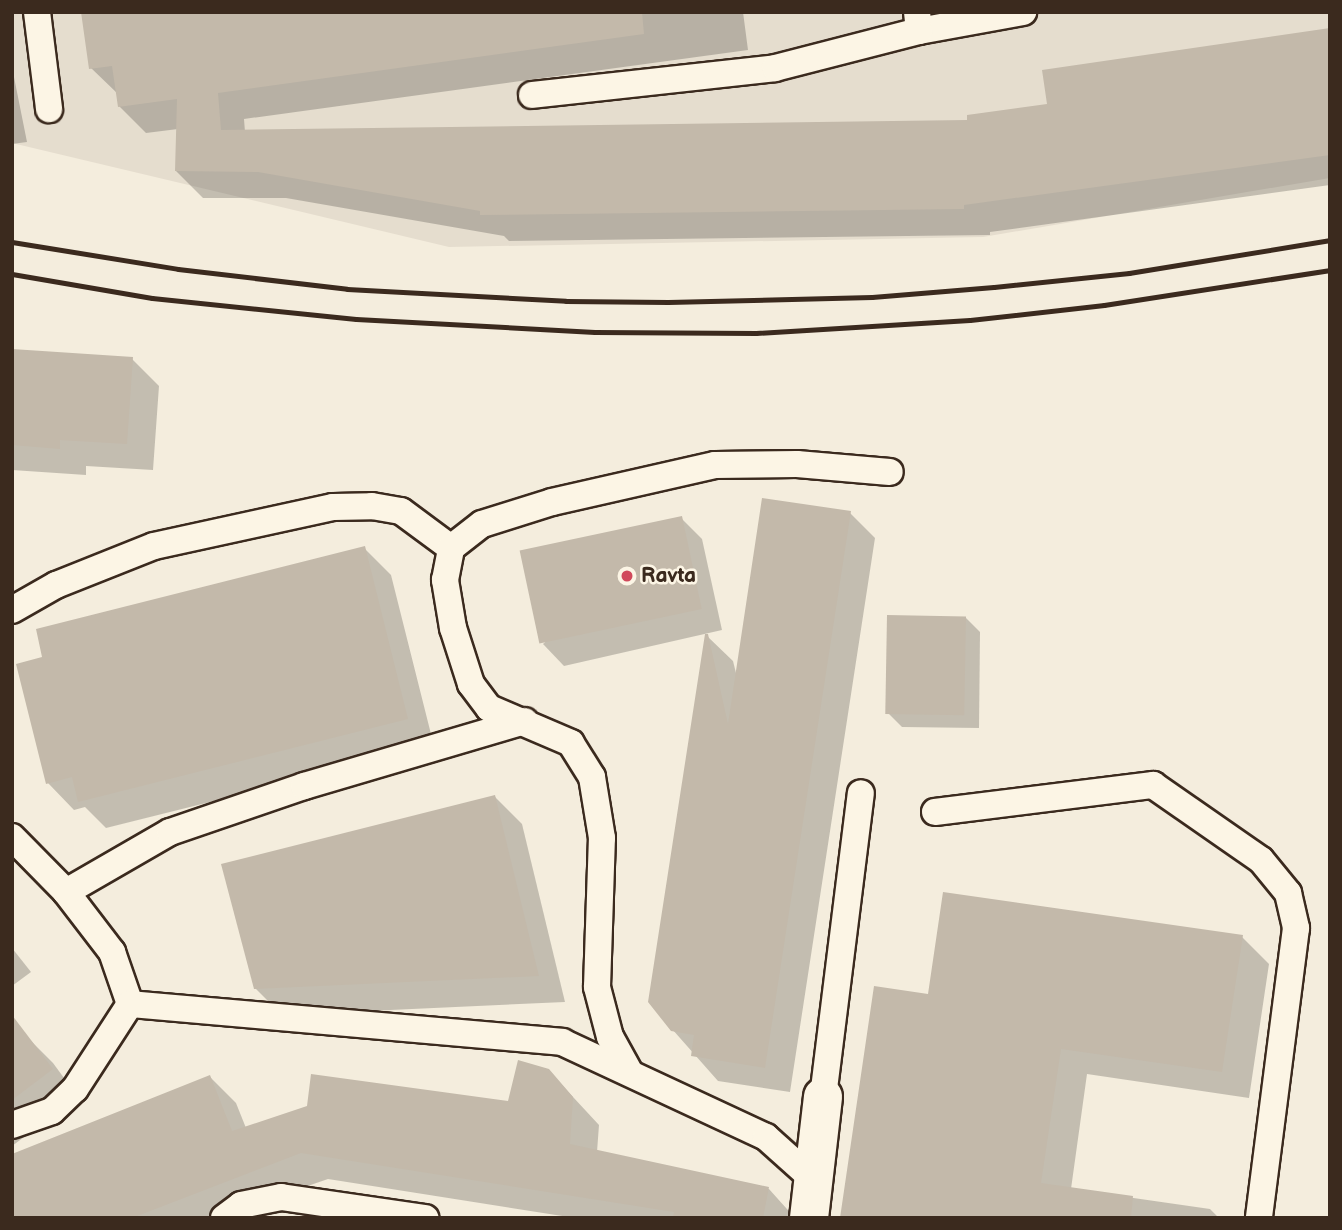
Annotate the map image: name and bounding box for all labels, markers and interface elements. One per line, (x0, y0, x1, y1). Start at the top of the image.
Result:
place label: Ravta (641, 563, 696, 589)
marker: Ravta (619, 568, 635, 584)

